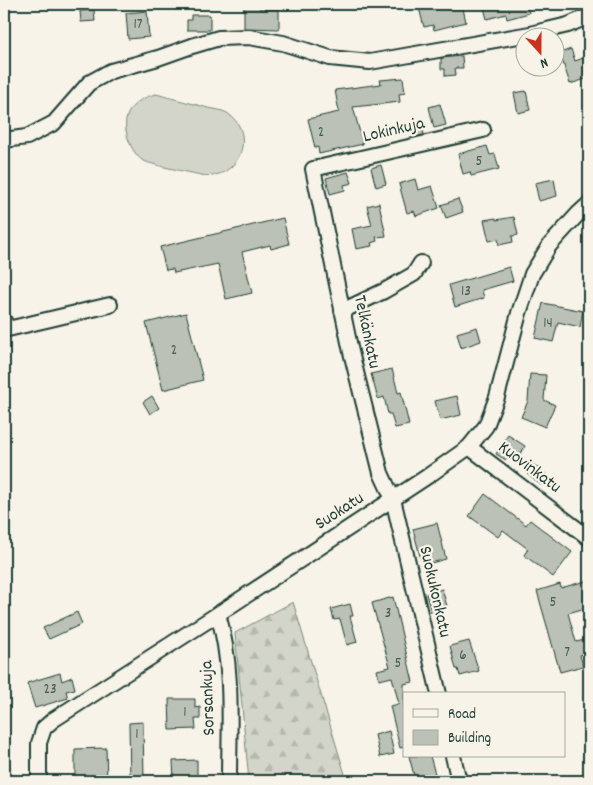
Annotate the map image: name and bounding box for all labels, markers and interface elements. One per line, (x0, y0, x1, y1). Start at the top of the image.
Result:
house number: 17 (133, 14, 143, 36)
north arrow (516, 28, 566, 78)
text: N (537, 52, 551, 73)
street label: Lokinkuja (361, 112, 428, 150)
house number: 2 (318, 122, 324, 144)
house number: 5 (476, 151, 483, 173)
house number: 13 (461, 281, 471, 303)
street label: Telkänkatu (346, 293, 386, 371)
house number: 14 (543, 313, 553, 335)
house number: 2 (171, 340, 177, 362)
street label: Kuovinkatu (492, 436, 566, 500)
street label: Suokatu (311, 487, 369, 537)
street label: Suokukonkatu (411, 544, 457, 640)
house number: 5 (550, 592, 557, 614)
house number: 3 (385, 603, 391, 625)
house number: 7 (564, 642, 570, 664)
house number: 6 (459, 645, 467, 667)
house number: 5 (395, 653, 402, 675)
street label: Sorsankuja (195, 659, 223, 736)
house number: 23 (43, 679, 57, 701)
legend (403, 692, 566, 758)
house number: 1 (183, 702, 187, 724)
text: Road (448, 704, 476, 726)
house number: 1 (135, 724, 139, 746)
text: Building (448, 728, 491, 750)

